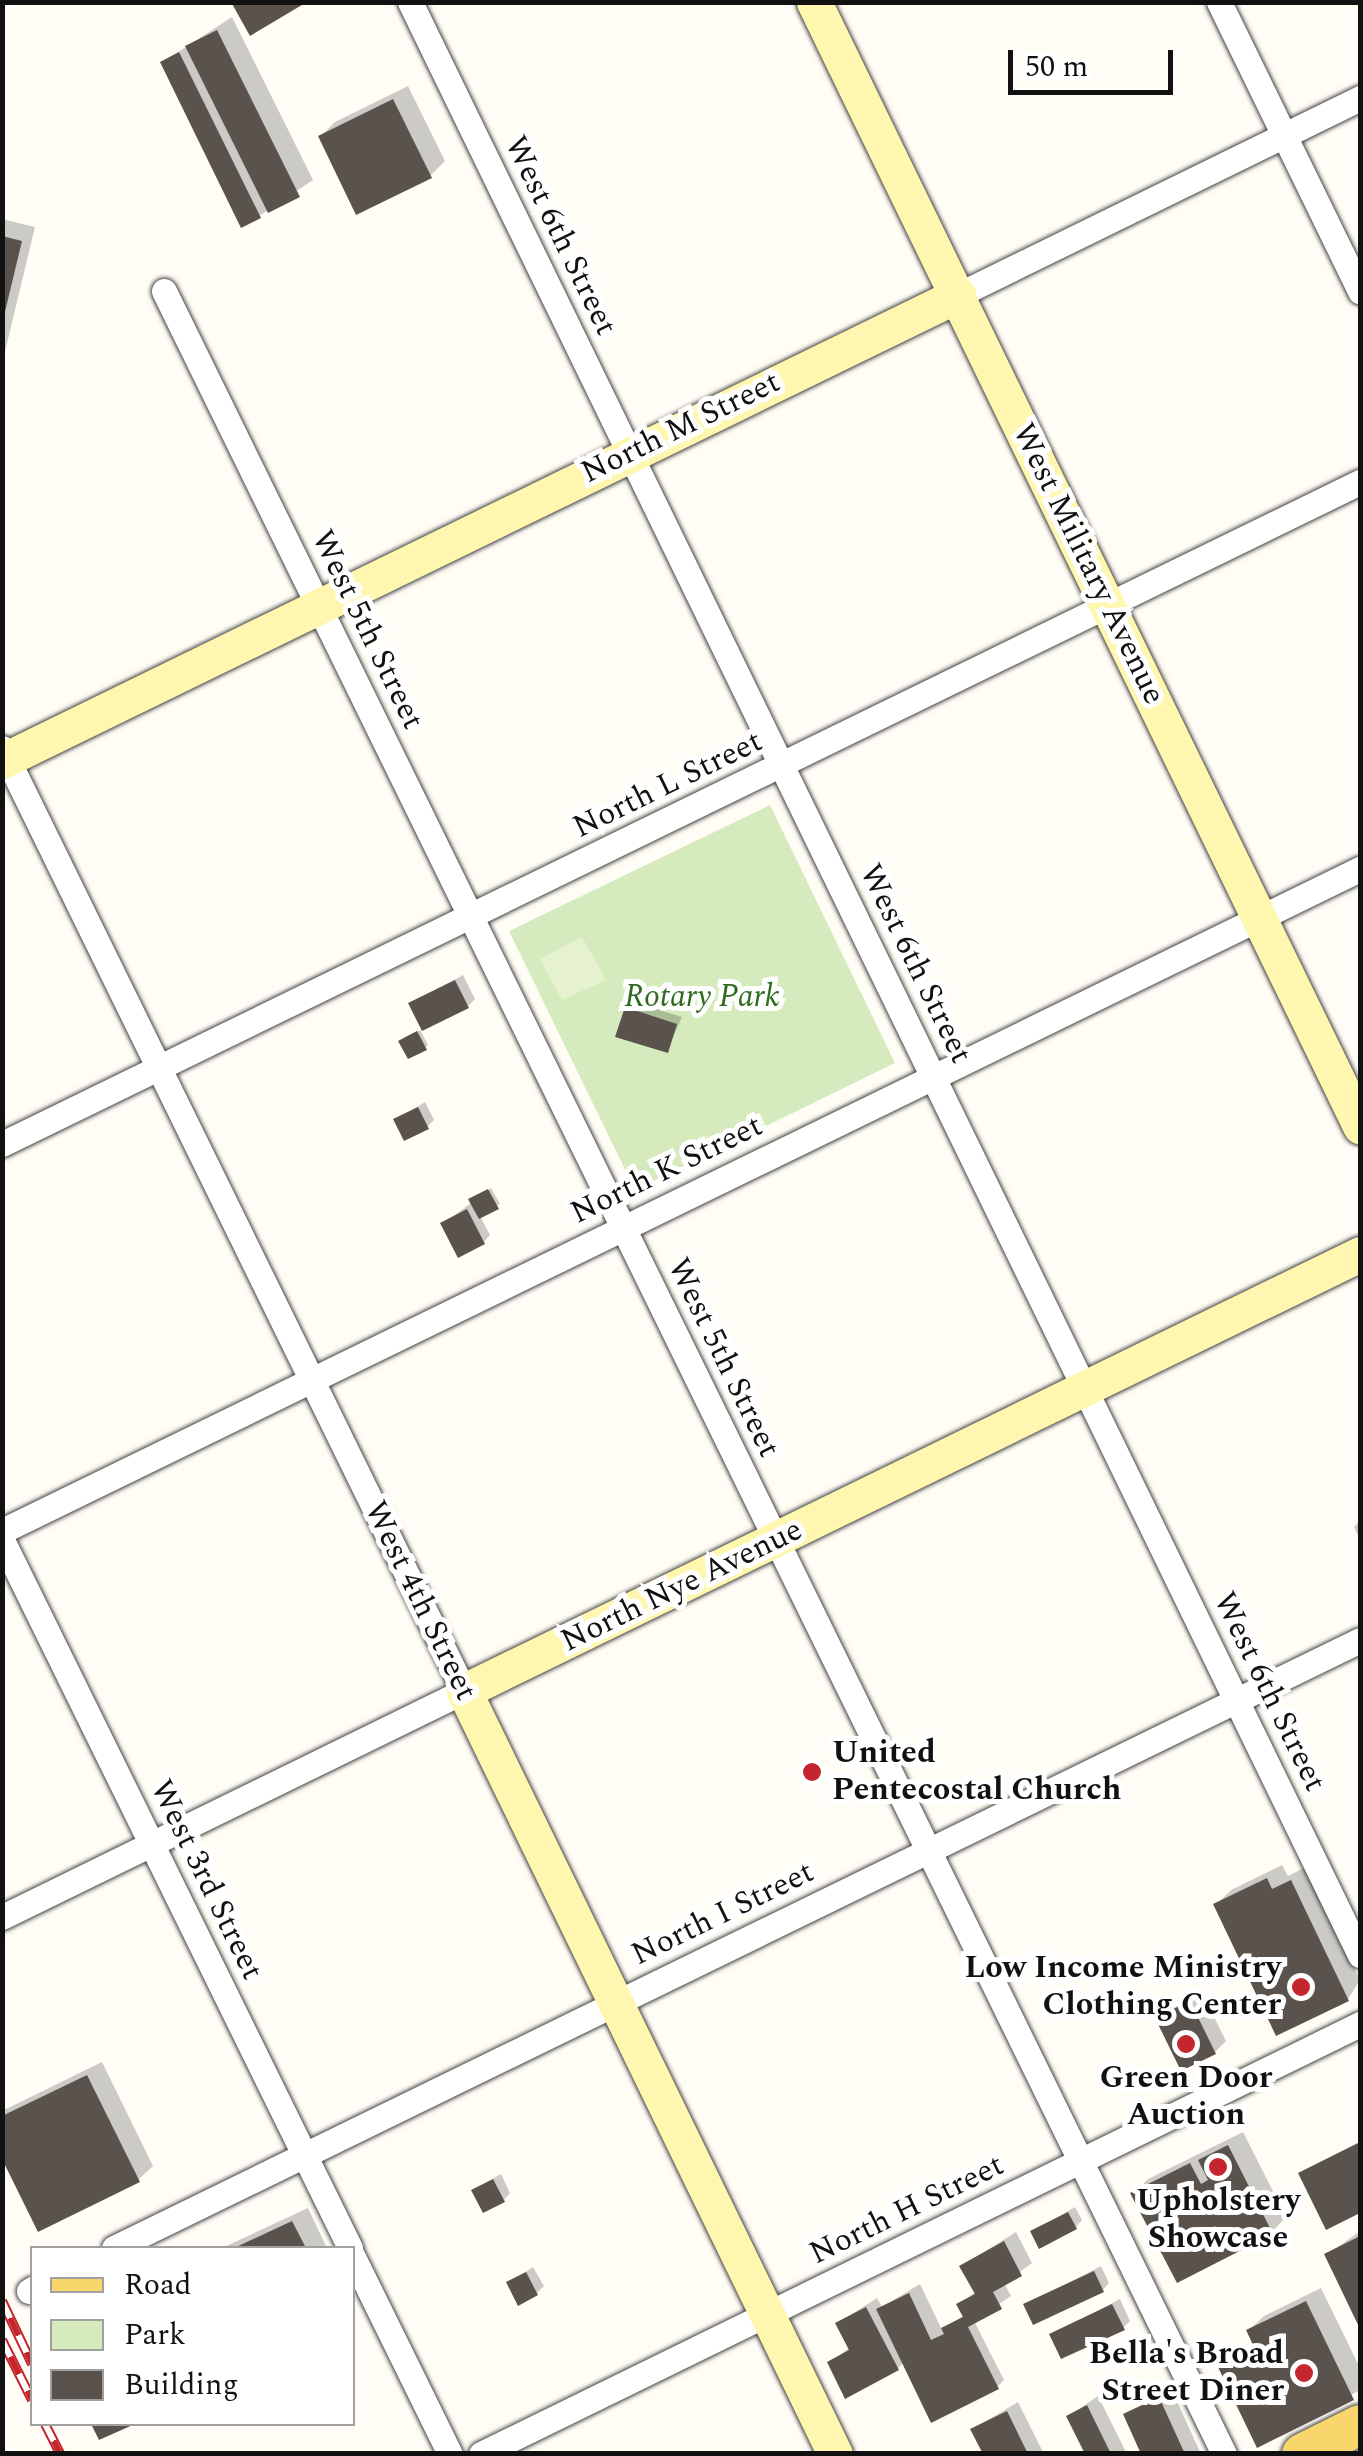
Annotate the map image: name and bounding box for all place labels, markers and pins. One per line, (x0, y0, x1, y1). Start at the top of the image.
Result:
place label: United Pentecostal Church (832, 1735, 1121, 1810)
marker: United Pentecostal Church (801, 1761, 823, 1783)
place label: Low Income Ministry Clothing Center (965, 1950, 1281, 2025)
marker: Low Income Ministry Clothing Center (1290, 1976, 1312, 1998)
marker: Green Door Auction (1175, 2033, 1197, 2055)
place label: Green Door Auction (1100, 2060, 1272, 2135)
marker: Upholstery Showcase (1207, 2156, 1229, 2178)
place label: Upholstery Showcase (1136, 2183, 1300, 2258)
place label: Bella's Broad Street Diner (1089, 2336, 1284, 2411)
marker: Bella's Broad Street Diner (1293, 2362, 1315, 2384)

